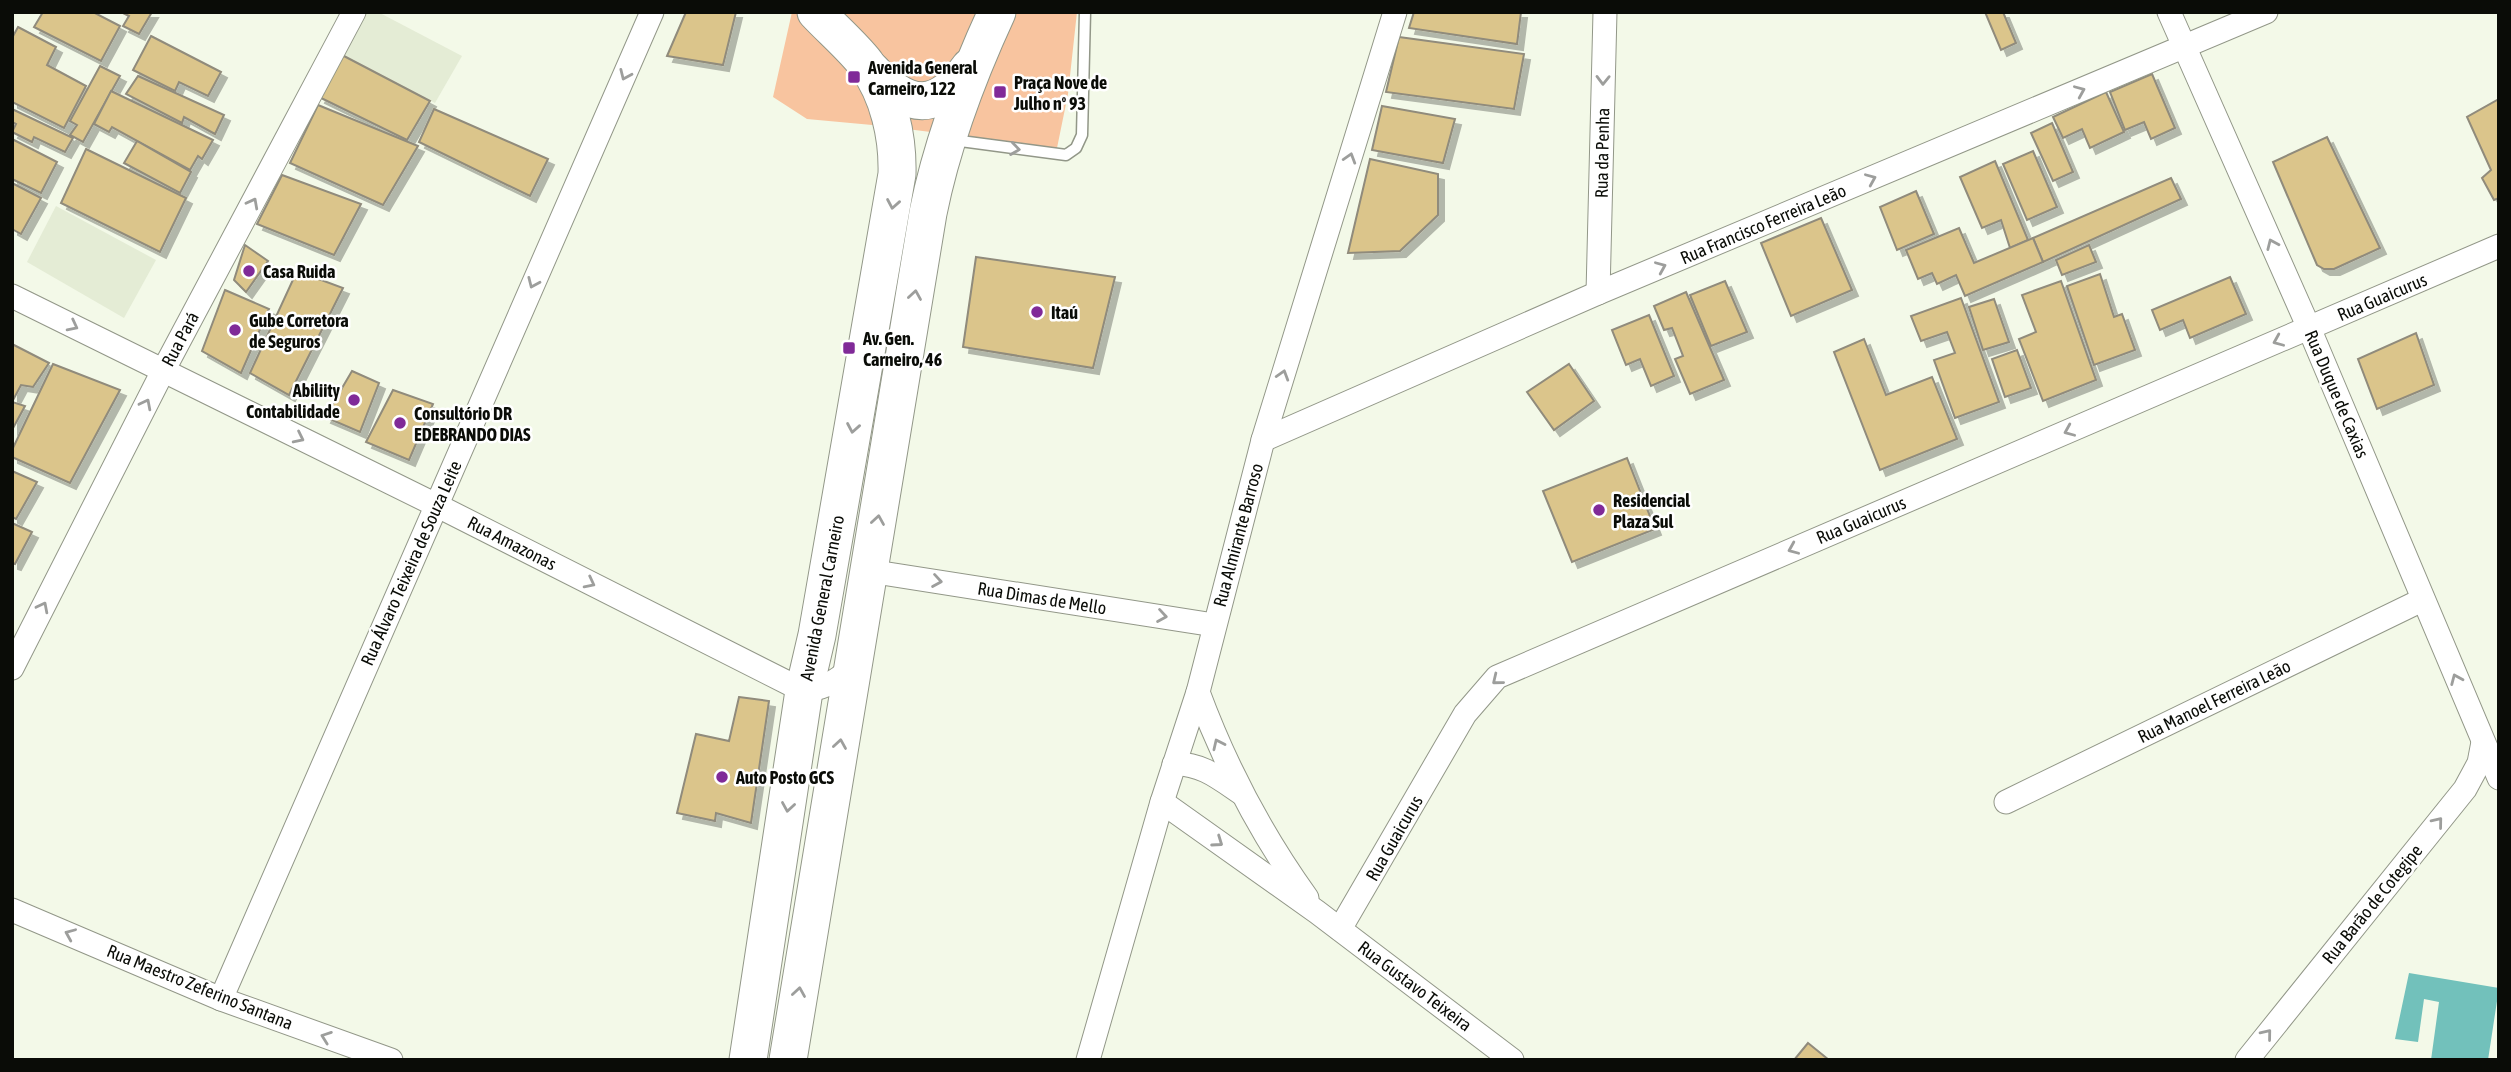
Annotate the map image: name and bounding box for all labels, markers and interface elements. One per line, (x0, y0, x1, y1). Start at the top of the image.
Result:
place label: Avenida General Carneiro, 122 (867, 57, 977, 99)
one-way arrow (619, 68, 633, 80)
marker: Avenida General Carneiro, 122 (846, 69, 862, 85)
place label: Praça Nove de Julho nº 93 (1013, 72, 1107, 114)
one-way arrow (1596, 75, 1611, 86)
marker: Praça Nove de Julho nº 93 (992, 84, 1008, 100)
one-way arrow (2074, 85, 2086, 99)
street label: Rua da Penha (1591, 108, 1613, 198)
one-way arrow (1009, 141, 1021, 156)
one-way arrow (1342, 152, 1357, 164)
one-way arrow (1864, 173, 1876, 187)
street label: Rua Francisco Ferreira Leão (1677, 180, 1849, 268)
one-way arrow (244, 198, 258, 210)
one-way arrow (886, 198, 901, 210)
one-way arrow (2266, 239, 2280, 251)
place label: Casa Ruida (263, 261, 335, 282)
one-way arrow (1654, 261, 1666, 275)
marker: Casa Ruida (241, 263, 257, 279)
street label: Rua Guaicurus (2334, 269, 2430, 325)
one-way arrow (527, 276, 541, 288)
one-way arrow (907, 289, 922, 301)
place label: Itaú (1051, 302, 1078, 323)
marker: Itaú (1029, 304, 1045, 320)
street label: Rua Pará (157, 308, 203, 370)
place label: Gube Corretora de Seguros (249, 310, 349, 352)
one-way arrow (66, 318, 78, 332)
marker: Gube Corretora de Seguros (227, 322, 243, 338)
street label: Rua Duque de Caxias (2301, 327, 2373, 461)
place label: Av. Gen. Carneiro, 46 (862, 328, 942, 370)
one-way arrow (2273, 333, 2286, 347)
marker: Av. Gen. Carneiro, 46 (841, 340, 857, 356)
one-way arrow (1275, 369, 1289, 382)
place label: Abiliity Contabilidade (246, 380, 341, 422)
marker: Abiliity Contabilidade (346, 392, 362, 408)
one-way arrow (138, 399, 152, 411)
place label: Consultório DR EDEBRANDO DIAS (414, 403, 531, 445)
marker: Consultório DR EDEBRANDO DIAS (392, 415, 408, 431)
one-way arrow (847, 422, 862, 434)
one-way arrow (2064, 423, 2077, 437)
one-way arrow (292, 429, 304, 443)
street label: Rua Álvaro Teixeira de Souza Leite (356, 457, 466, 669)
street label: Rua Almirante Barroso (1209, 461, 1267, 609)
place label: Residencial Plaza Sul (1613, 490, 1690, 532)
street label: Rua Guaicurus (1813, 492, 1909, 548)
marker: Residencial Plaza Sul (1591, 502, 1607, 518)
street label: Rua Amazonas (464, 512, 560, 574)
street label: Avenida General Carneiro (796, 513, 848, 683)
one-way arrow (870, 514, 885, 525)
one-way arrow (1788, 541, 1800, 555)
one-way arrow (931, 573, 943, 588)
one-way arrow (583, 575, 595, 589)
street label: Rua Dimas de Mello (976, 577, 1108, 619)
one-way arrow (35, 602, 49, 614)
one-way arrow (1156, 608, 1168, 623)
street label: Rua Manoel Ferreira Leão (2134, 655, 2294, 747)
one-way arrow (1493, 672, 1505, 685)
one-way arrow (2450, 674, 2464, 686)
one-way arrow (832, 738, 847, 750)
one-way arrow (1212, 739, 1226, 751)
place label: Auto Posto GCS (735, 767, 834, 788)
marker: Auto Posto GCS (714, 769, 730, 785)
street label: Rua Guaicurus (1361, 792, 1427, 884)
one-way arrow (780, 801, 795, 813)
one-way arrow (2429, 817, 2442, 830)
one-way arrow (1210, 834, 1223, 846)
street label: Rua Barão de Cotegipe (2318, 840, 2426, 968)
one-way arrow (64, 929, 76, 943)
street label: Rua Gustavo Teixeira (1354, 936, 1476, 1036)
street label: Rua Maestro Zeferino Santana (104, 940, 296, 1034)
one-way arrow (791, 986, 806, 998)
one-way arrow (2259, 1030, 2271, 1043)
one-way arrow (321, 1031, 333, 1045)

